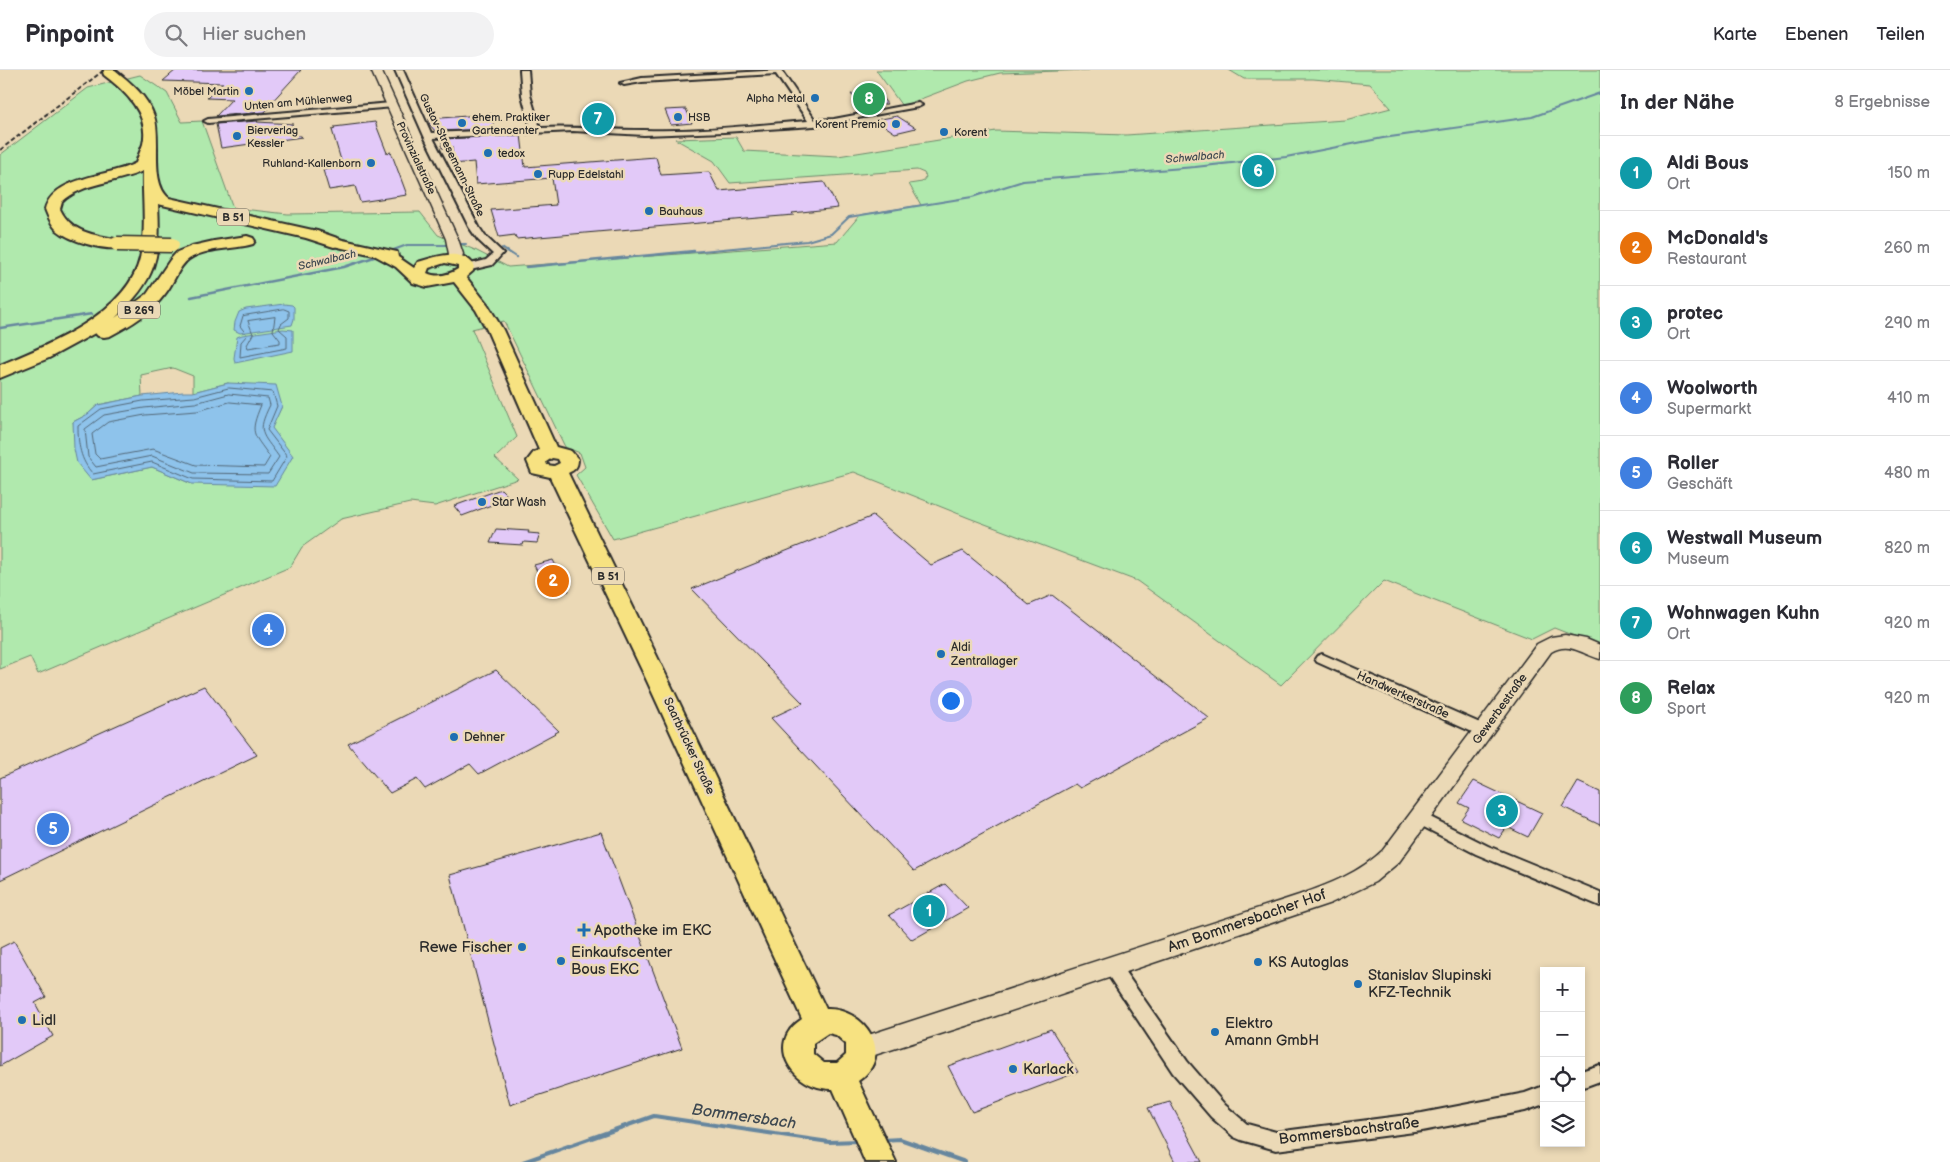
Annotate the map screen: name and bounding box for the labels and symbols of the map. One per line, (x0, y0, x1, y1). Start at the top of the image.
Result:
pin: 8 (853, 80, 885, 118)
place label: Möbel Martin (173, 85, 239, 98)
marker: Möbel Martin (243, 85, 255, 97)
street label: Unten am Mühlenweg (244, 91, 352, 113)
street label: Gustav-Stresemann-Straße (417, 91, 488, 219)
place label: Alpha Metal (746, 92, 805, 105)
marker: Alpha Metal (809, 92, 821, 104)
pin: 7 (582, 100, 614, 138)
place label: ehem. Praktiker Gartencenter (472, 111, 551, 137)
marker: HSB (672, 111, 684, 123)
place label: HSB (688, 111, 711, 124)
marker: ehem. Praktiker Gartencenter (456, 117, 468, 129)
place label: Korent Premio (815, 118, 886, 131)
marker: Korent Premio (890, 118, 902, 130)
street label: Provinzialstraße (393, 120, 439, 197)
place label: Bierverlag Kessler (247, 124, 298, 150)
marker: Korent (938, 126, 950, 138)
place label: Korent (954, 126, 988, 139)
marker: Bierverlag Kessler (231, 130, 243, 142)
marker: tedox (482, 147, 494, 159)
place label: tedox (498, 147, 525, 160)
water label: Schwalbach (1165, 148, 1225, 166)
pin: 6 (1242, 152, 1274, 190)
place label: Ruhland-Kallenborn (262, 157, 361, 170)
marker: Ruhland-Kallenborn (365, 157, 377, 169)
marker: Rupp Edelstahl (532, 168, 544, 180)
place label: Rupp Edelstahl (548, 168, 623, 181)
marker: Bauhaus (643, 205, 655, 217)
place label: Bauhaus (659, 205, 703, 218)
road number: B 51 (217, 208, 249, 226)
water label: Schwalbach (297, 247, 357, 273)
road number: B 269 (118, 302, 160, 318)
place label: Star Wash (492, 495, 546, 510)
marker: Star Wash (476, 496, 488, 508)
pin: 2 (537, 562, 569, 600)
road number: B 51 (592, 568, 624, 584)
pin: 4 (252, 611, 284, 649)
place label: Aldi Zentrallager (950, 640, 1018, 669)
marker: Aldi Zentrallager (935, 648, 947, 660)
street label: Handwerkerstraße (1354, 668, 1452, 722)
street label: Gewerbestraße (1469, 671, 1531, 747)
your location (938, 688, 964, 714)
street label: Saarbrücker Straße (660, 695, 718, 797)
place label: Dehner (464, 730, 505, 745)
marker: Dehner (448, 731, 460, 743)
pin: 3 (1486, 792, 1518, 830)
pin: 5 (37, 810, 69, 848)
street label: Am Bommersbacher Hof (1165, 885, 1329, 957)
pin: 1 (913, 892, 945, 930)
place label: Apotheke im EKC (594, 921, 712, 940)
marker: Apotheke im EKC (578, 924, 590, 936)
place label: Rewe Fischer (419, 938, 513, 957)
marker: Rewe Fischer (516, 941, 528, 953)
place label: Einkaufscenter Bous EKC (571, 943, 673, 979)
place label: KS Autoglas (1268, 953, 1349, 972)
marker: Einkaufscenter Bous EKC (555, 955, 567, 967)
marker: KS Autoglas (1252, 956, 1264, 968)
place label: Stanislav Slupinski KFZ-Technik (1368, 966, 1492, 1002)
marker: Stanislav Slupinski KFZ-Technik (1352, 978, 1364, 990)
place label: Lidl (32, 1011, 56, 1030)
marker: Lidl (16, 1014, 28, 1026)
place label: Elektro Amann GmbH (1225, 1014, 1319, 1050)
marker: Elektro Amann GmbH (1209, 1026, 1221, 1038)
place label: Karlack (1023, 1060, 1074, 1079)
marker: Karlack (1007, 1063, 1019, 1075)
water label: Bommersbach (691, 1100, 798, 1134)
street label: Bommersbachstraße (1278, 1113, 1420, 1149)

